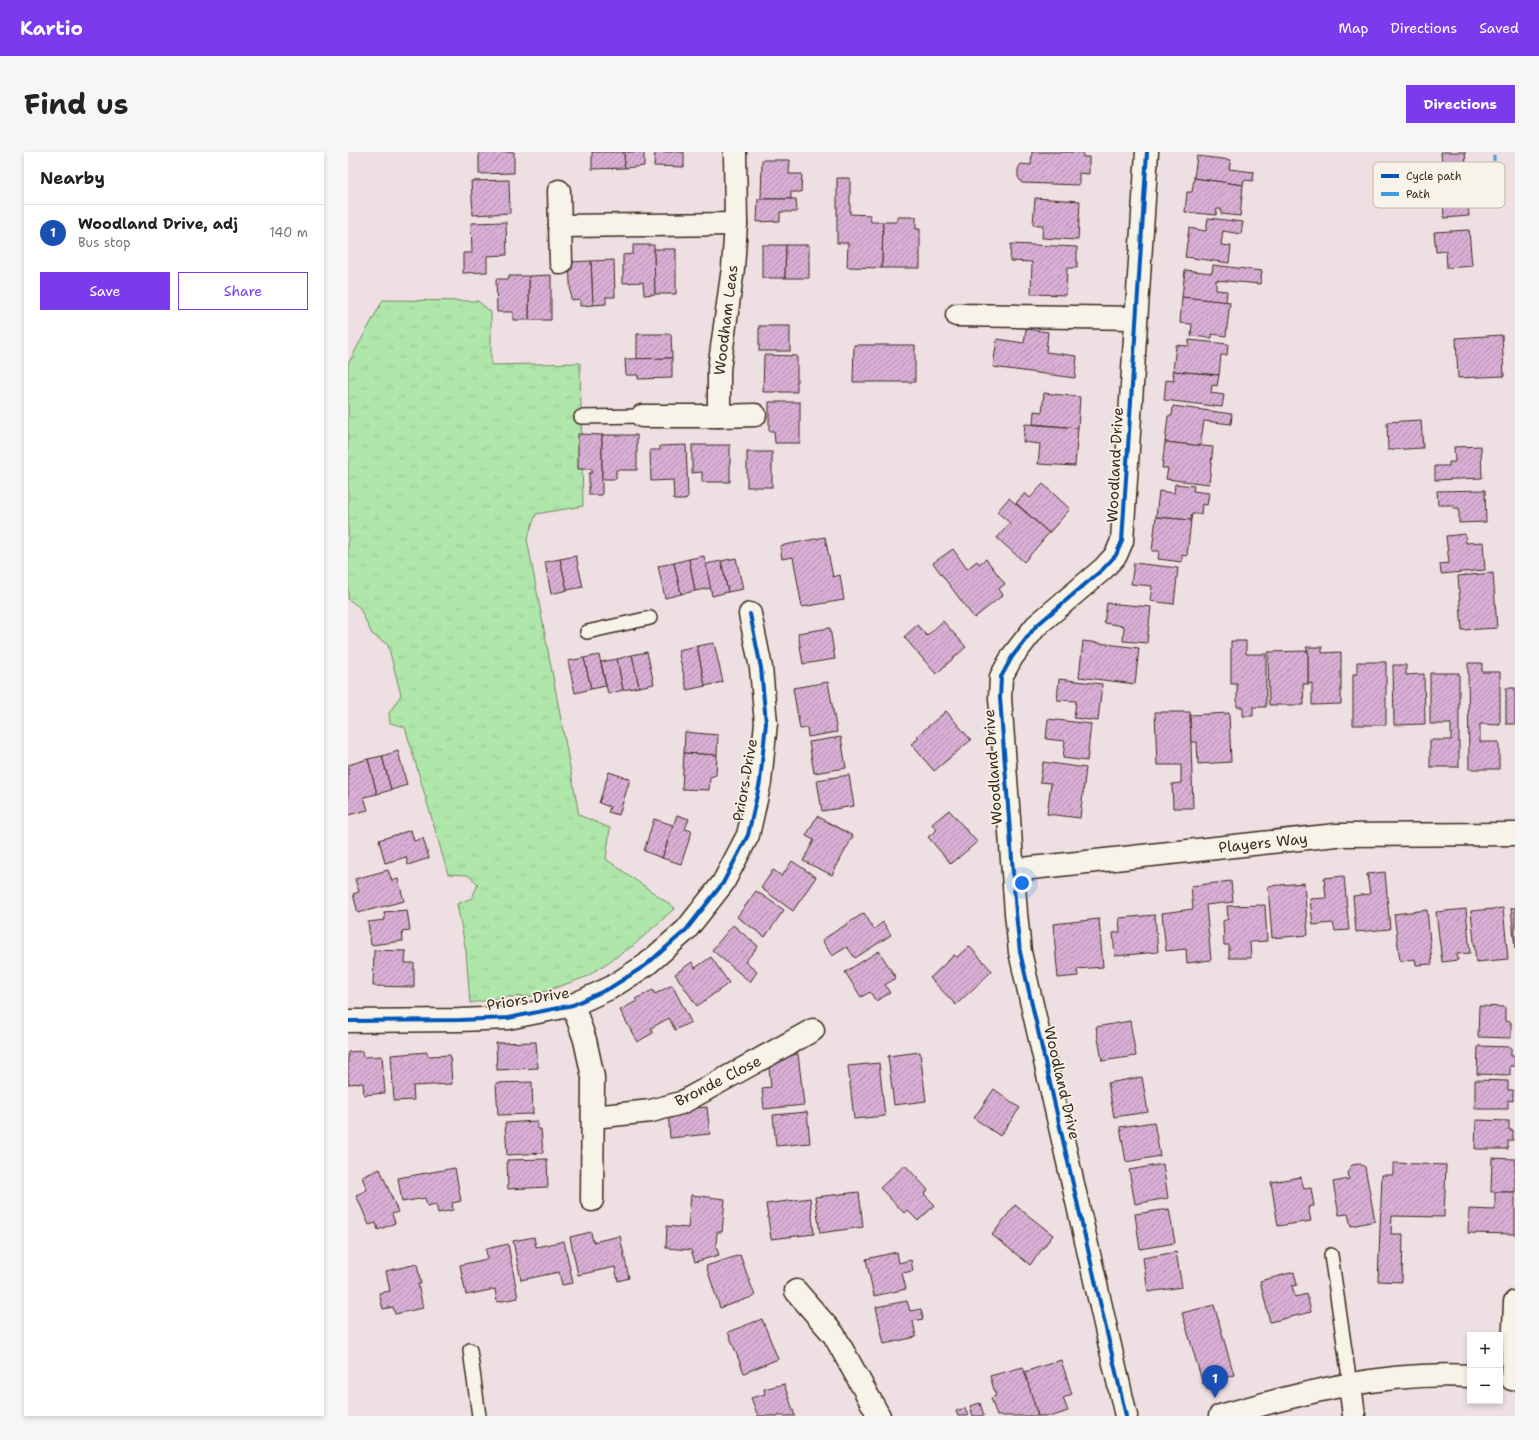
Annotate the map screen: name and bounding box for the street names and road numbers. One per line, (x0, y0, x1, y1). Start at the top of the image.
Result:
street label: Woodham Leas (709, 264, 743, 376)
street label: Woodland Drive (1102, 407, 1128, 523)
street label: Woodland Drive (979, 709, 1007, 825)
street label: Priors Drive (728, 737, 762, 823)
street label: Players Way (1217, 828, 1309, 858)
street label: Priors Drive (485, 983, 571, 1015)
street label: Woodland Drive (1039, 1024, 1085, 1142)
street label: Bronde Close (671, 1051, 765, 1111)

